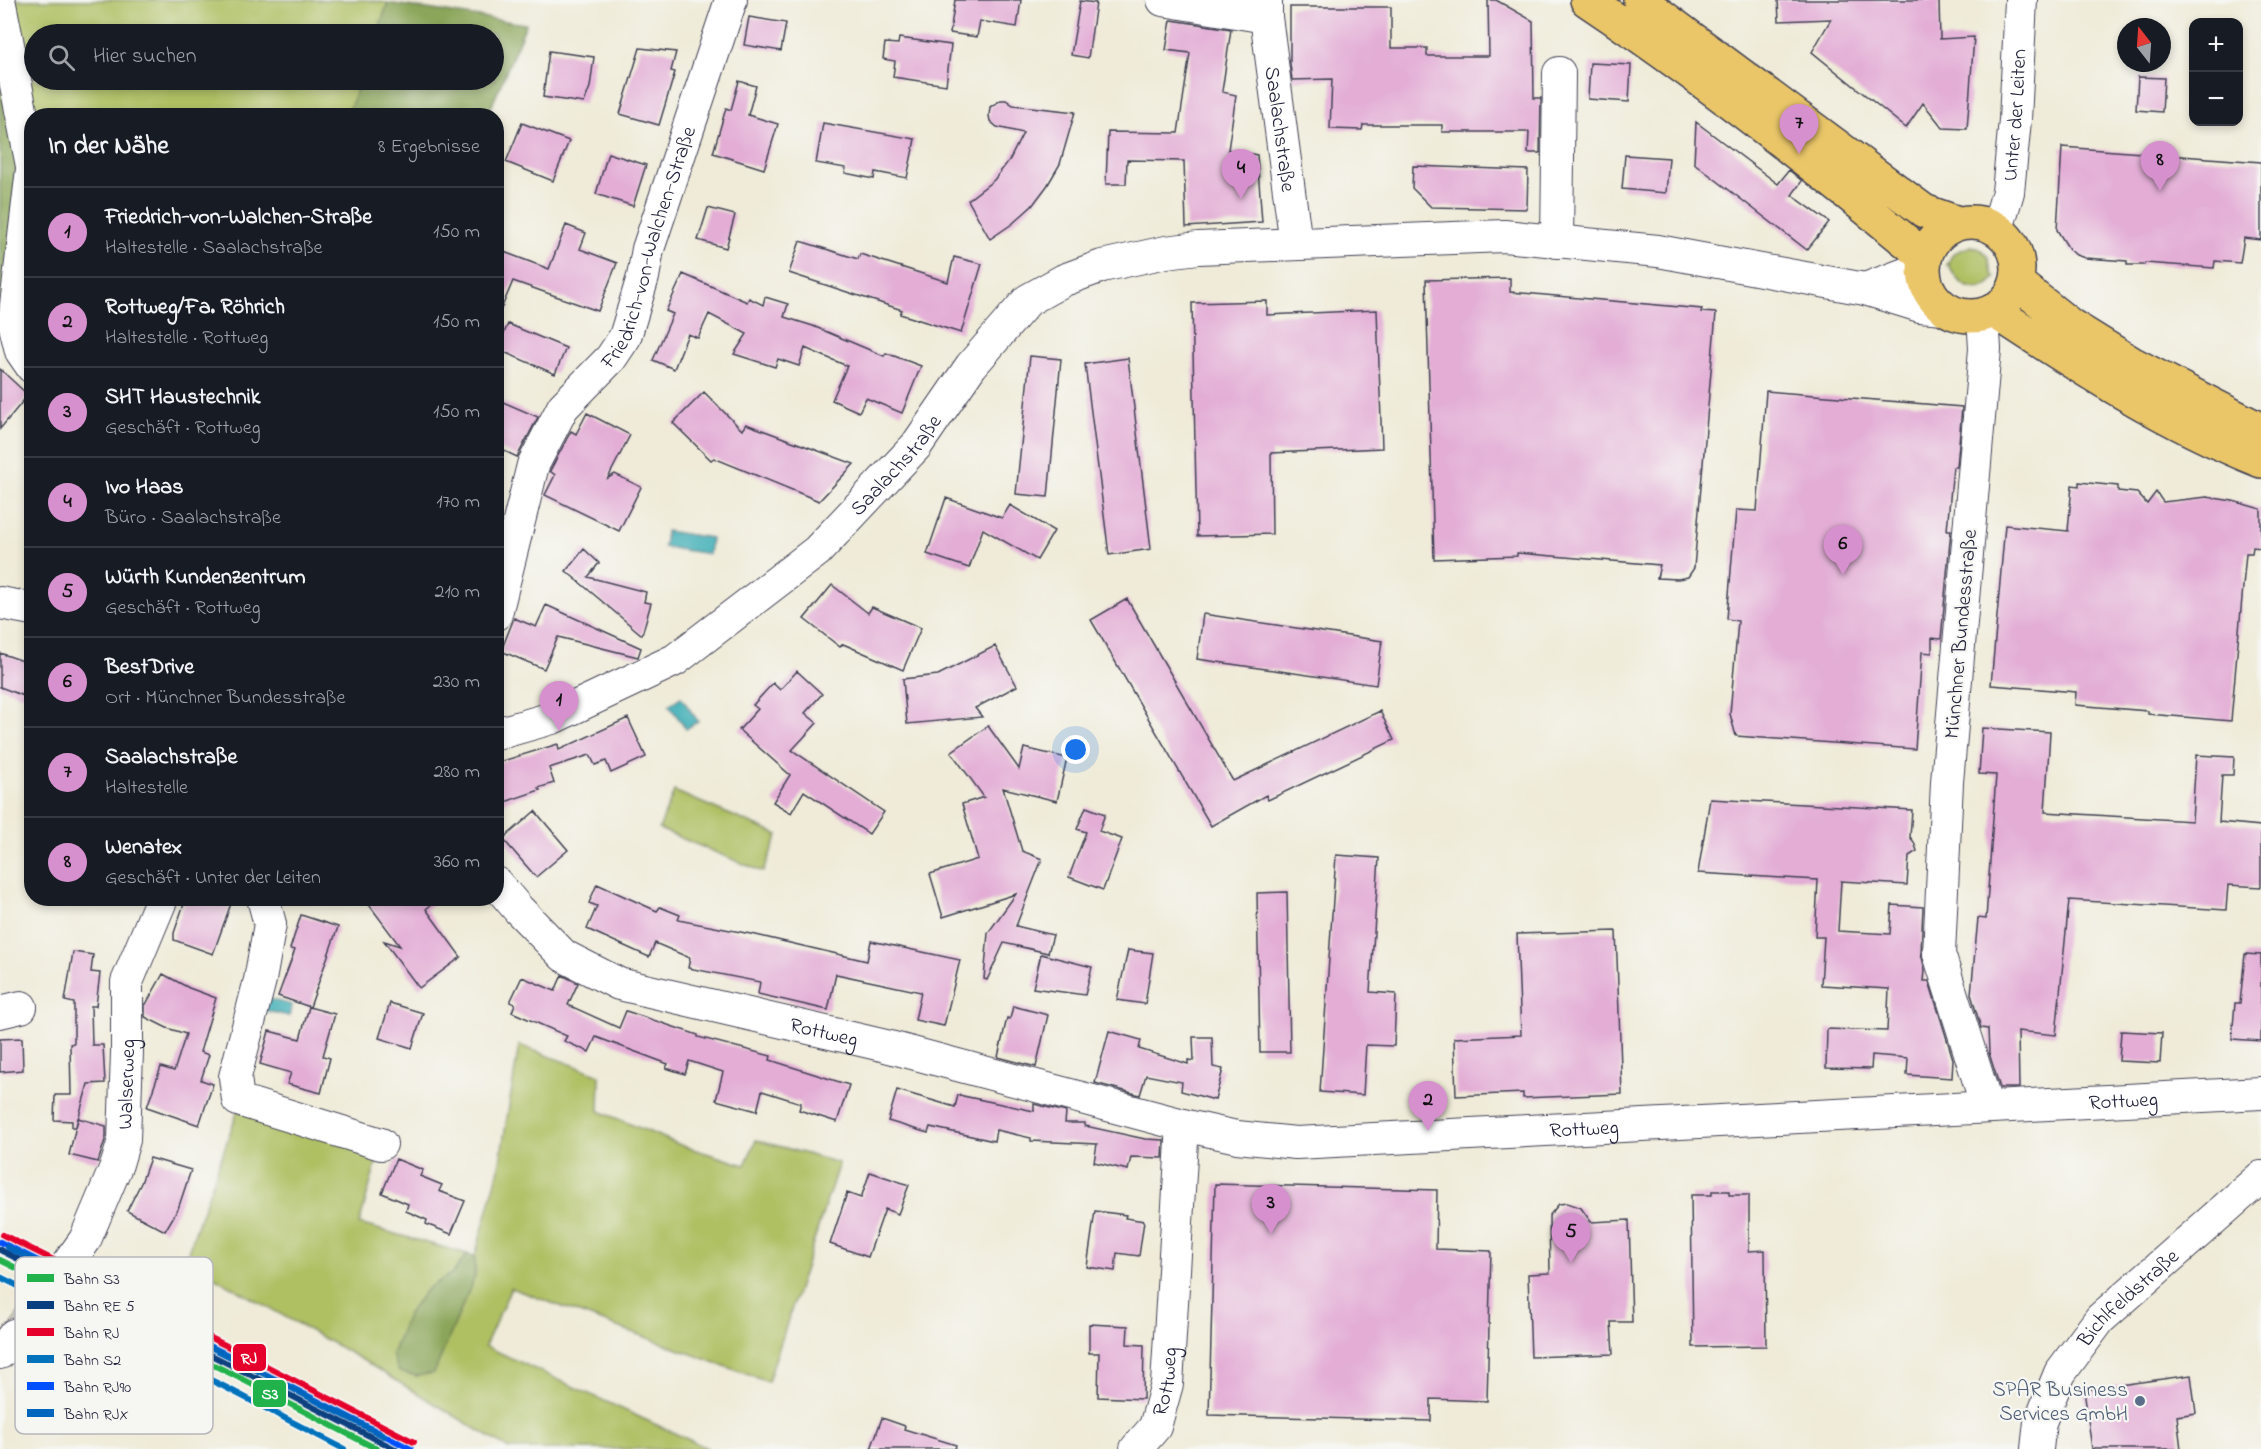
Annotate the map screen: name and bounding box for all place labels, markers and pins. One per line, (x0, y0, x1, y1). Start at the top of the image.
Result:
pin: 7 (1780, 104, 1818, 154)
pin: 8 (2140, 142, 2180, 191)
pin: 4 (1222, 150, 1260, 199)
pin: 6 (1824, 526, 1862, 575)
pin: 1 (540, 682, 578, 731)
pin: 2 (1408, 1082, 1448, 1131)
pin: 3 (1252, 1184, 1290, 1234)
pin: 5 (1552, 1214, 1590, 1263)
place label: SPAR Business Services GmbH (1992, 1376, 2128, 1430)
marker: SPAR Business Services GmbH (2133, 1394, 2147, 1408)

